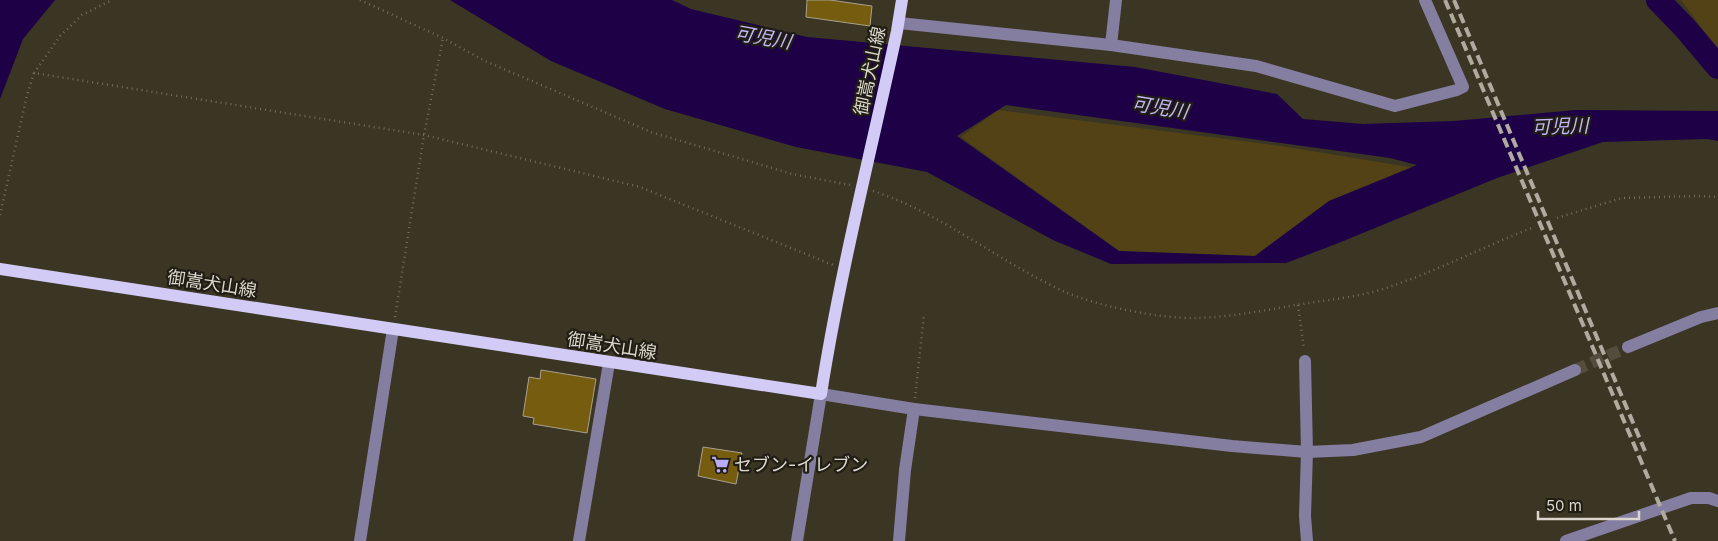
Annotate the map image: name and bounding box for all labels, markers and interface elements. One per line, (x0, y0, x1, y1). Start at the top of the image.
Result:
water label: 可児川 (733, 21, 795, 54)
street label: 御嵩犬山線 (850, 25, 889, 117)
water label: 可児川 (1130, 92, 1192, 124)
water label: 可児川 (1531, 114, 1591, 139)
street label: 御嵩犬山線 (166, 266, 258, 301)
street label: 御嵩犬山線 (566, 328, 658, 363)
place label: セブン-イレブン (734, 454, 868, 475)
supermarket icon: セブン-イレブン (710, 455, 730, 475)
scale bar (1538, 488, 1639, 520)
text: 50 m (1546, 496, 1582, 515)

